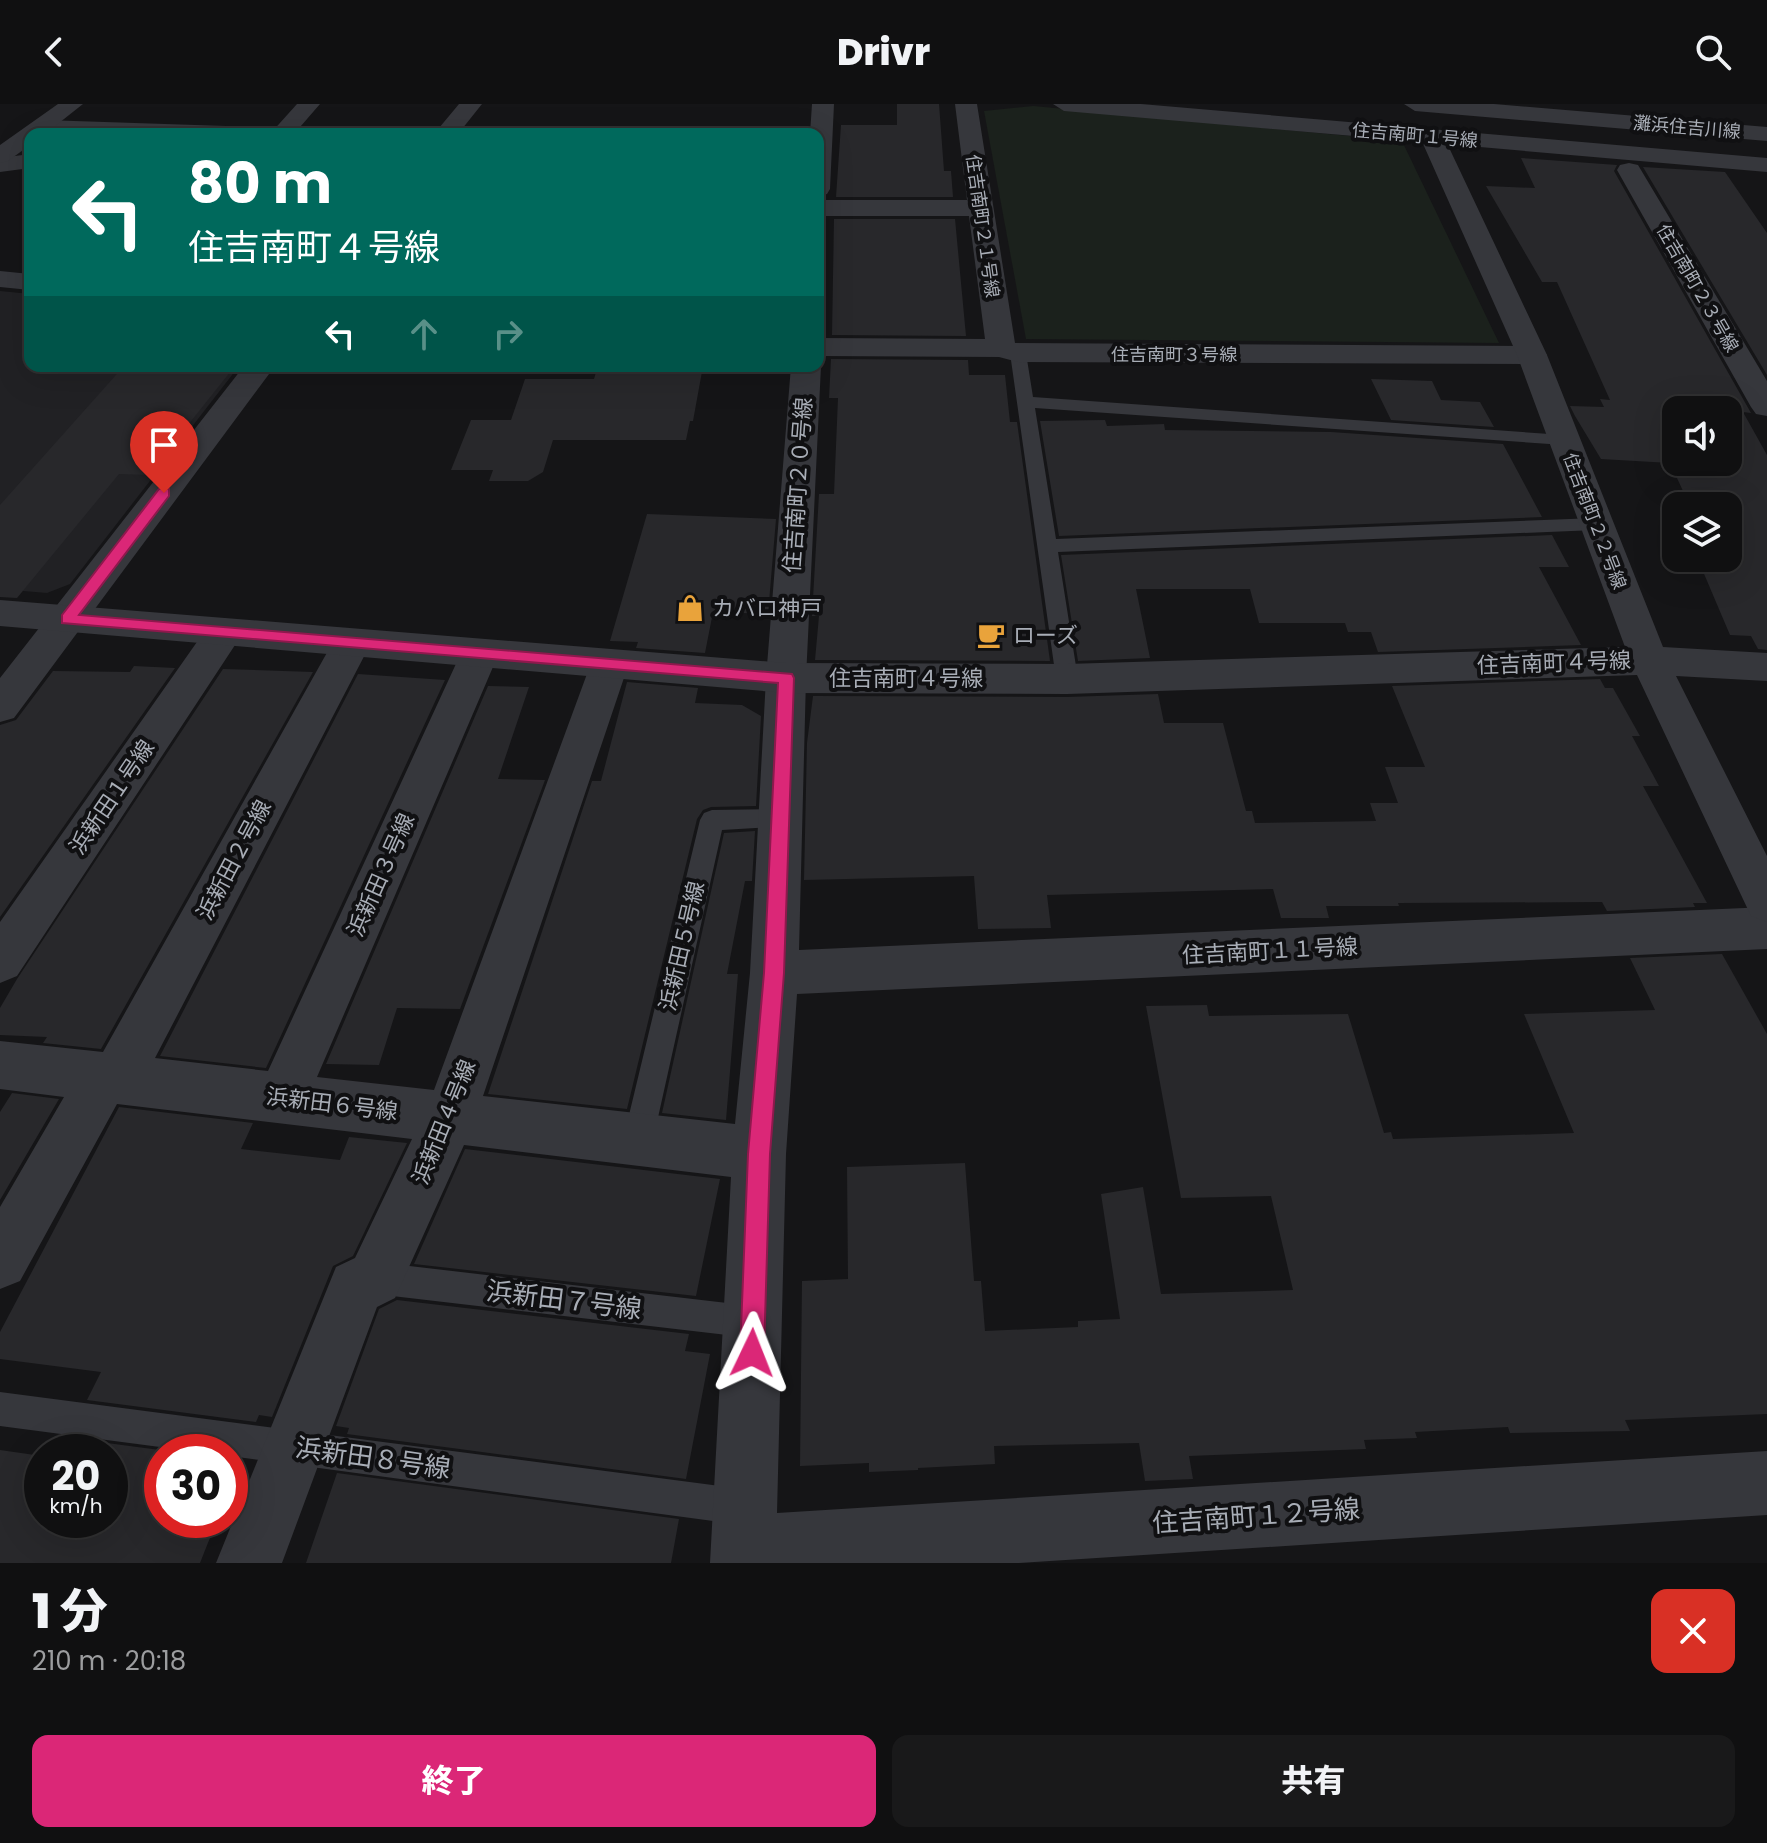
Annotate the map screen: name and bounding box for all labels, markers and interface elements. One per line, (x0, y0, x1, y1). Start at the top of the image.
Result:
text: Drivr (837, 27, 930, 78)
icon: back (32, 30, 76, 74)
icon: search (1691, 30, 1735, 74)
street label: 灘浜住吉川線 (1632, 110, 1742, 144)
street label: 住吉南町１号線 (1351, 117, 1479, 153)
text: 80 m (188, 144, 332, 223)
street label: 住吉南町２１号線 (961, 153, 1005, 299)
icon: left (56, 160, 160, 264)
street label: 住吉南町２３号線 (1651, 219, 1745, 357)
text: 住吉南町４号線 (188, 222, 440, 273)
icon: left (318, 312, 362, 356)
icon: ahead (402, 312, 446, 356)
icon: right (486, 312, 530, 356)
street label: 住吉南町３号線 (1111, 342, 1237, 367)
street label: 住吉南町２０号線 (776, 396, 820, 574)
map controls (1662, 396, 1742, 572)
button: sound (1662, 396, 1742, 476)
pin (130, 411, 198, 493)
icon: arrive (142, 423, 186, 467)
street label: 住吉南町２２号線 (1558, 449, 1632, 593)
button: layers (1662, 492, 1742, 572)
shop icon: カバロ神戸 (675, 593, 705, 623)
place label: カバロ神戸 (712, 593, 822, 624)
cafe icon: ローズ (976, 620, 1006, 650)
place label: ローズ (1013, 620, 1078, 651)
street label: 住吉南町４号線 (1476, 645, 1632, 681)
street label: 住吉南町４号線 (829, 663, 983, 694)
street label: 浜新田１号線 (62, 734, 162, 860)
street label: 浜新田２号線 (189, 794, 279, 926)
street label: 浜新田３号線 (340, 808, 422, 942)
street label: 浜新田５号線 (652, 878, 712, 1014)
street label: 住吉南町１１号線 (1181, 931, 1359, 971)
street label: 浜新田４号線 (405, 1055, 483, 1189)
street label: 浜新田６号線 (265, 1081, 399, 1127)
street label: 浜新田７号線 (484, 1273, 644, 1327)
position arrow (710, 1311, 794, 1395)
street label: 浜新田８号線 (293, 1429, 453, 1487)
speed limit sign: 30 (144, 1434, 248, 1538)
text: 20 (52, 1448, 100, 1504)
street label: 住吉南町１２号線 (1151, 1491, 1361, 1541)
text: km/h (49, 1492, 103, 1520)
text: 1 分 (32, 1578, 108, 1645)
button: close (1651, 1589, 1735, 1673)
text: 210 m · 20:18 (32, 1643, 186, 1679)
button: 終了 (32, 1735, 876, 1827)
button: 共有 (892, 1735, 1735, 1827)

